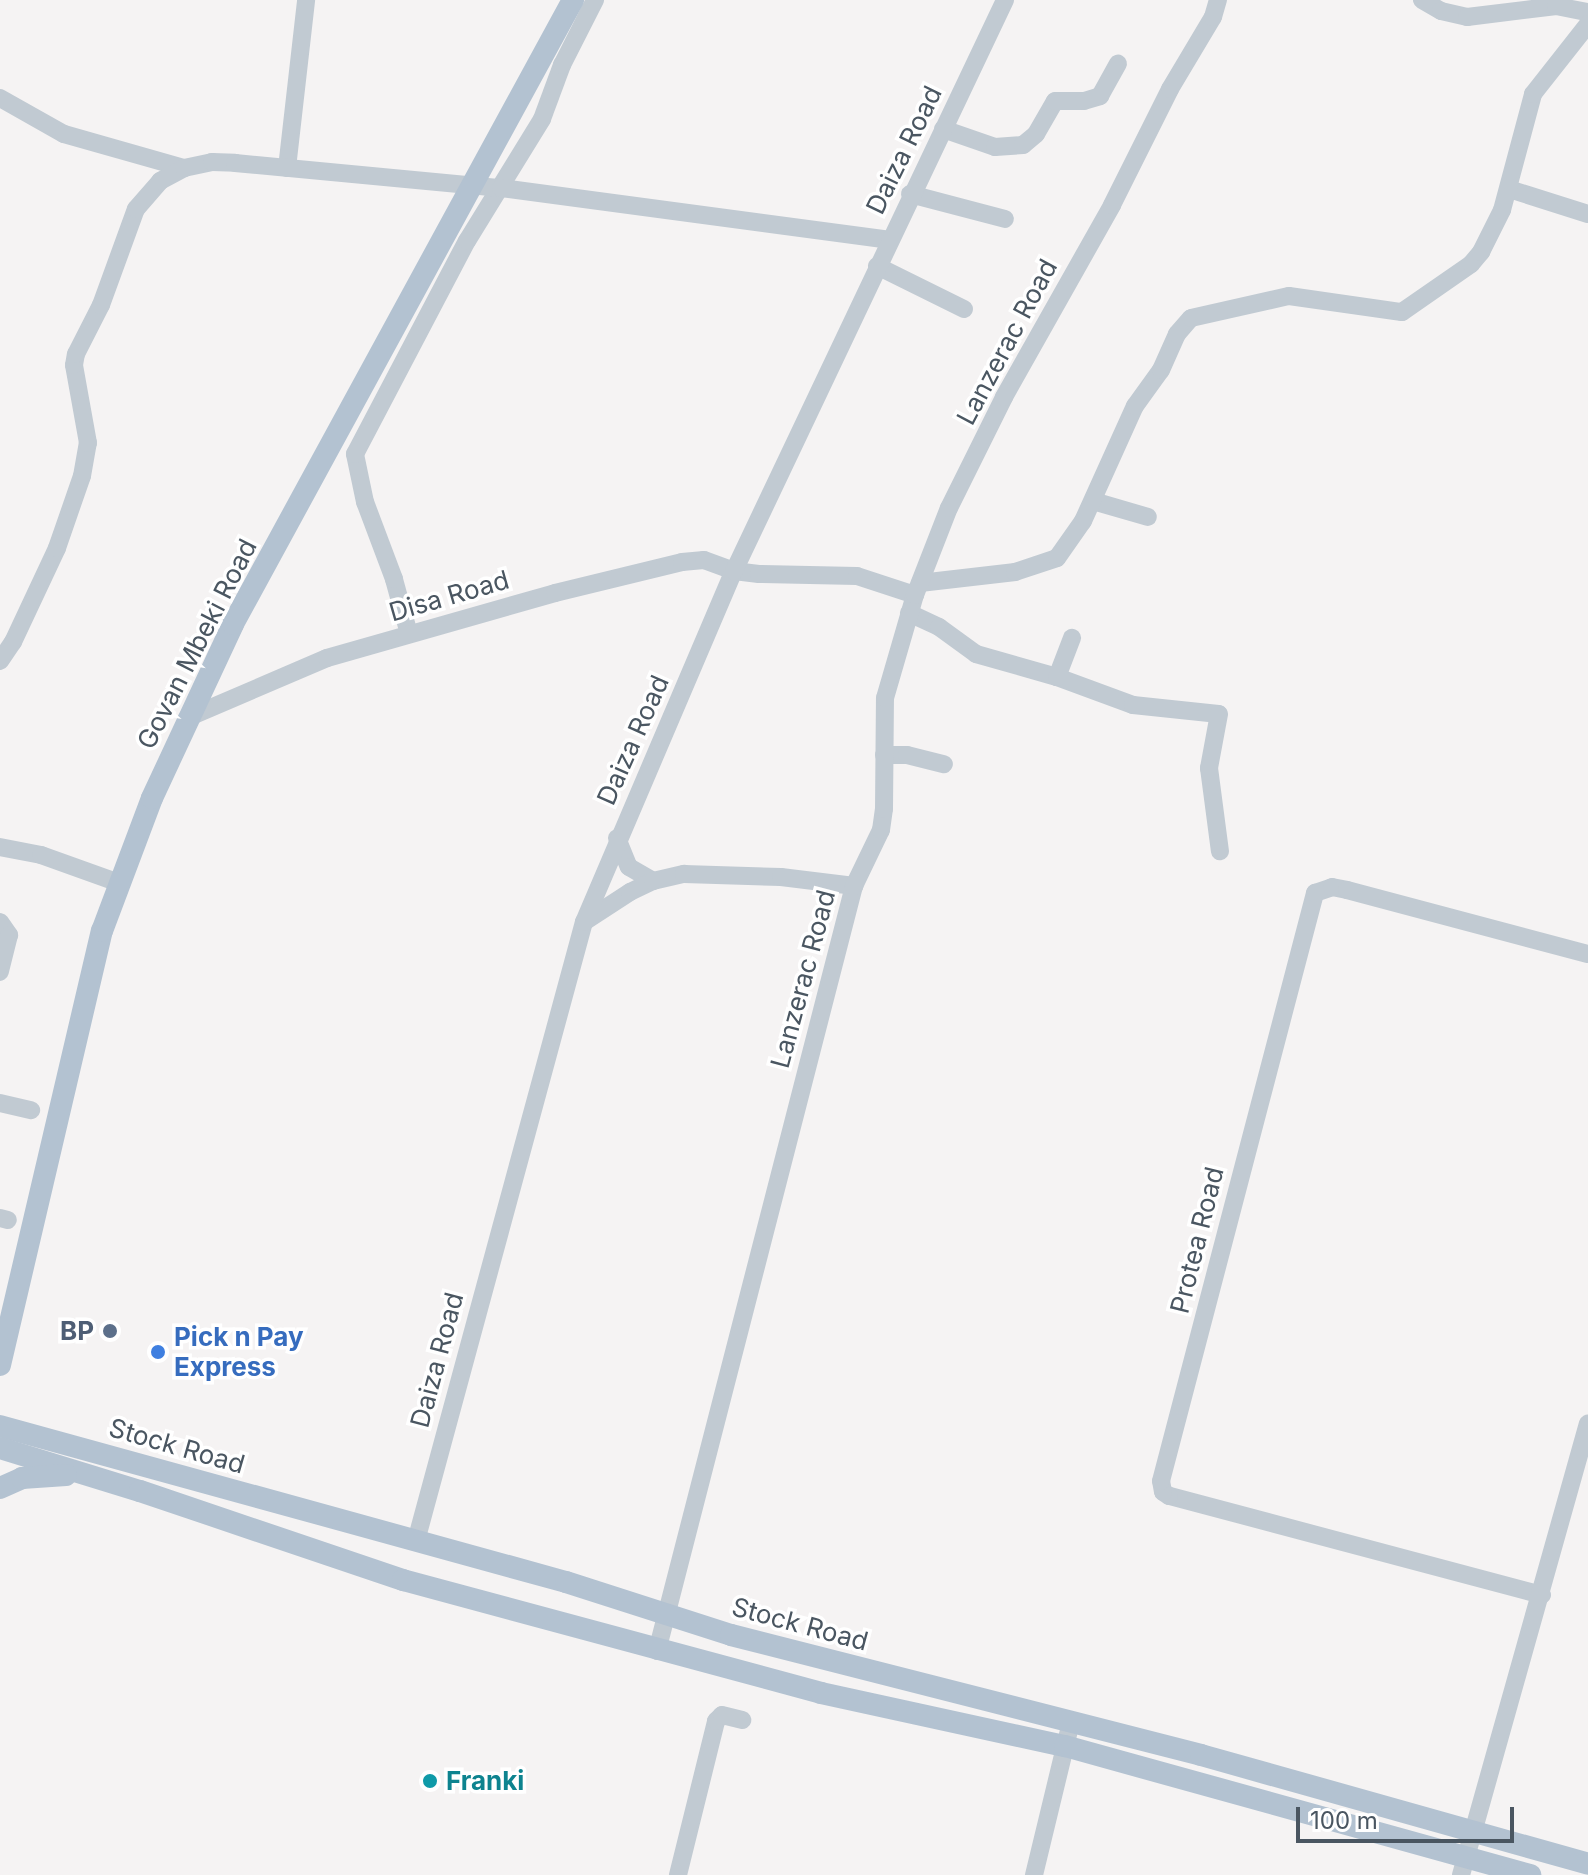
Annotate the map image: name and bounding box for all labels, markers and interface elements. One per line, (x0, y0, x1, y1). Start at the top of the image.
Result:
street label: Daiza Road (860, 81, 948, 219)
street label: Lanzerac Road (950, 254, 1064, 430)
street label: Govan Mbeki Road (131, 534, 263, 754)
street label: Disa Road (385, 564, 513, 628)
street label: Daiza Road (591, 670, 675, 810)
street label: Lanzerac Road (764, 887, 842, 1071)
street label: Protea Road (1164, 1164, 1230, 1316)
street label: Daiza Road (404, 1289, 470, 1431)
place label: BP (60, 1315, 94, 1347)
place label: Pick n Pay Express (174, 1321, 304, 1382)
marker: BP (101, 1322, 119, 1340)
marker: Pick n Pay Express (149, 1343, 167, 1361)
street label: Stock Road (106, 1412, 248, 1480)
street label: Stock Road (729, 1591, 871, 1657)
place label: Franki (446, 1765, 524, 1797)
marker: Franki (421, 1772, 439, 1790)
scale bar (1300, 1791, 1518, 1841)
text: 100 m (1310, 1806, 1378, 1835)

